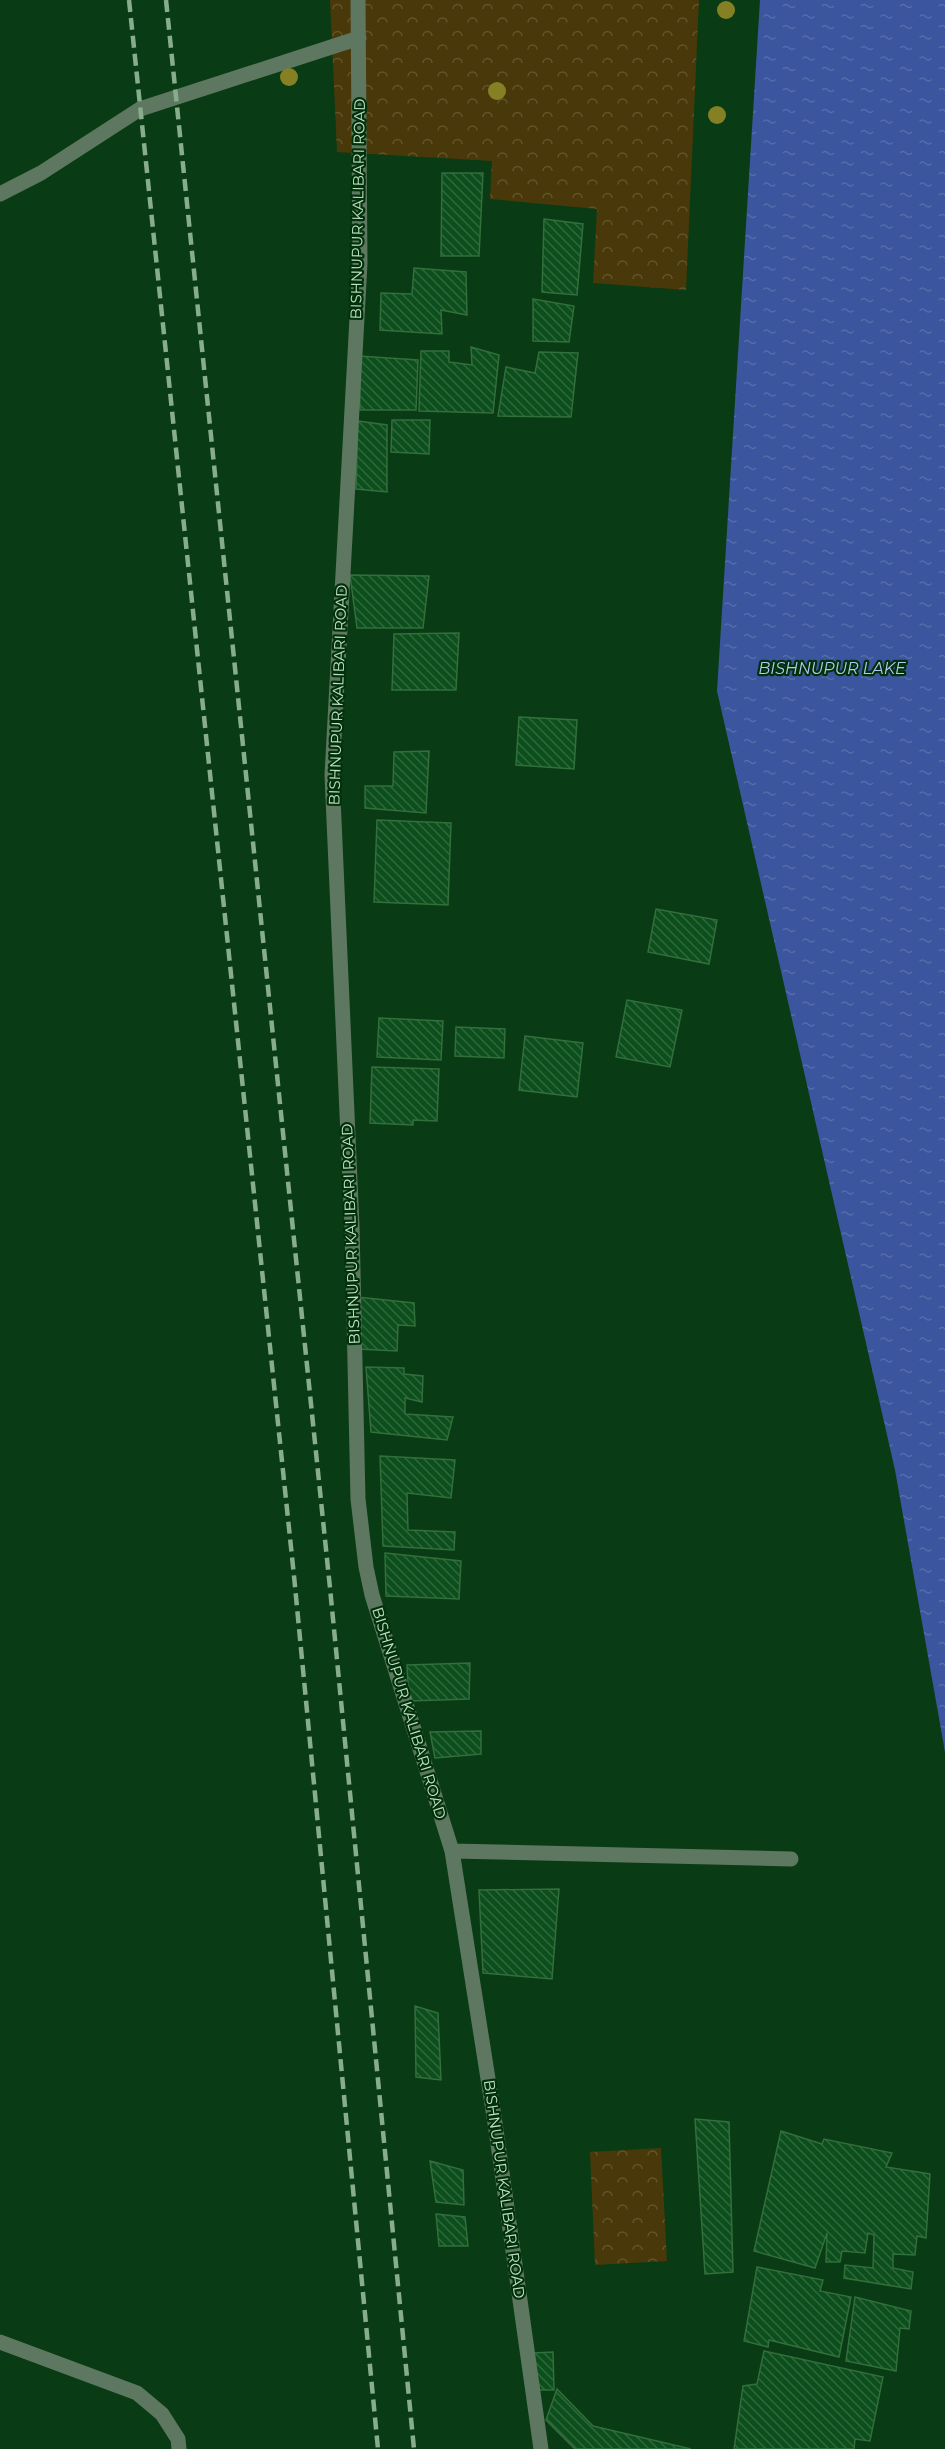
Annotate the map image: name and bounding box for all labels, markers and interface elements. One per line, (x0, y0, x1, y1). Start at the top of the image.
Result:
street label: BISHNUPUR KALIBARI ROAD (346, 98, 369, 320)
street label: BISHNUPUR KALIBARI ROAD (324, 584, 351, 806)
water label: BISHNUPUR LAKE (758, 659, 906, 678)
street label: BISHNUPUR KALIBARI ROAD (337, 1123, 364, 1345)
street label: BISHNUPUR KALIBARI ROAD (368, 1605, 451, 1821)
street label: BISHNUPUR KALIBARI ROAD (480, 2078, 529, 2300)

